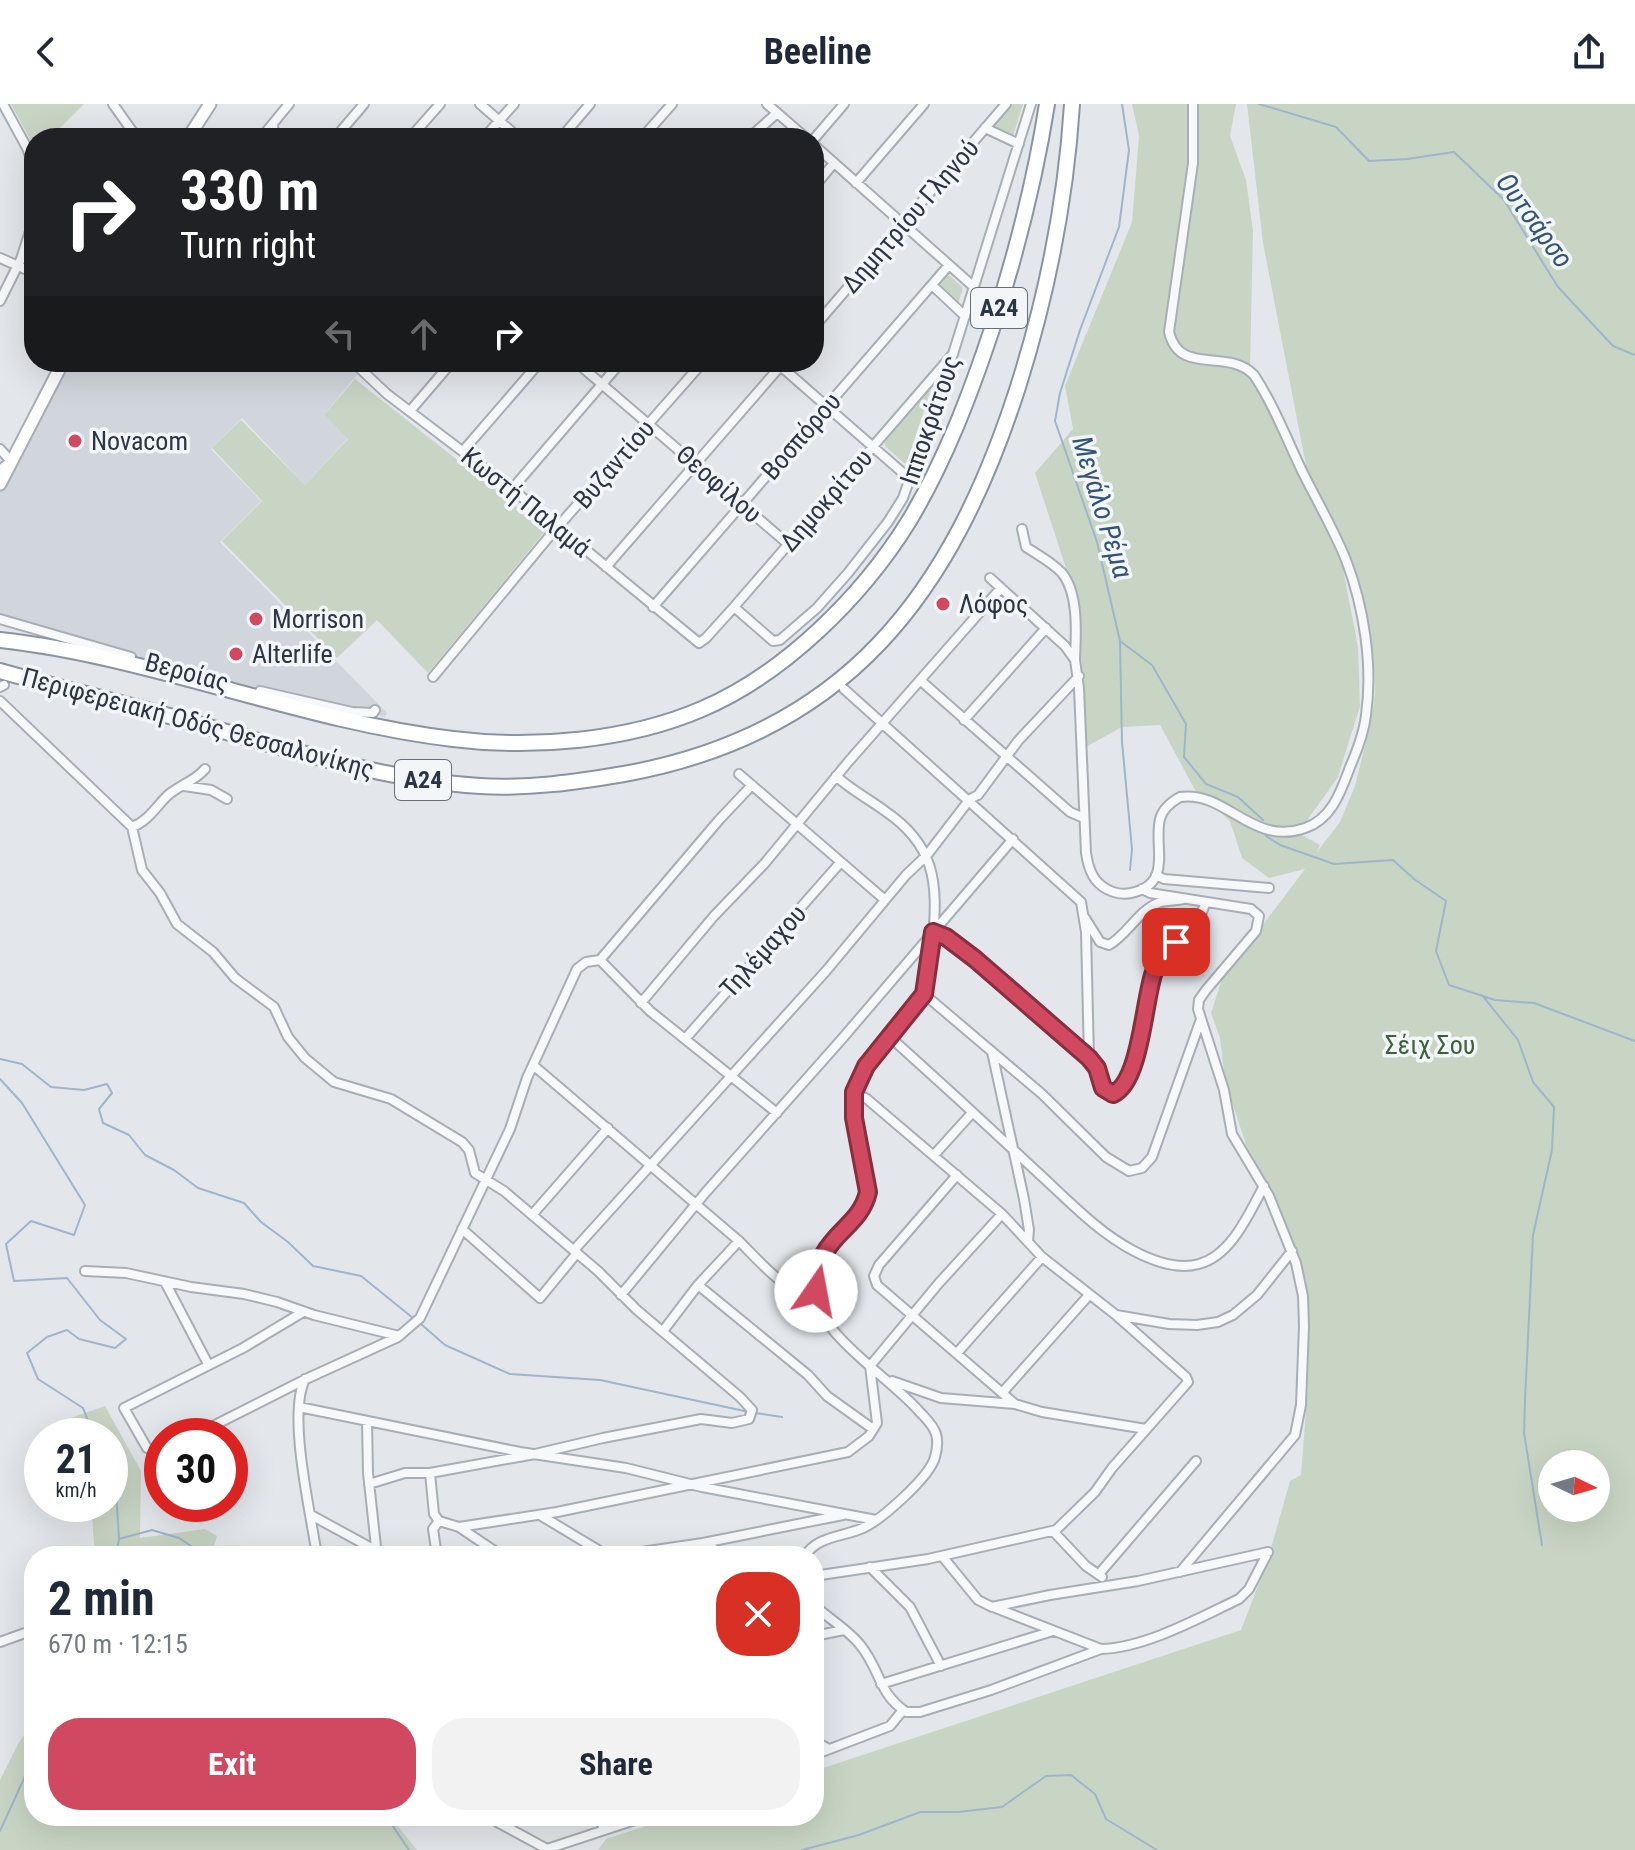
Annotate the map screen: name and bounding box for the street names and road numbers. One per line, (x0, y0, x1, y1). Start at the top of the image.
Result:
street label: Δημητρίου Γληνού (835, 133, 985, 299)
road number: Α24 (971, 288, 1027, 328)
street label: Ιπποκράτους (894, 351, 966, 489)
street label: Βοσπόρου (755, 386, 847, 486)
street label: Βυζαντίου (567, 413, 661, 515)
street label: Θεοφίλου (670, 439, 768, 529)
street label: Κωστή Παλαμά (455, 441, 597, 563)
street label: Δημοκρίτου (773, 443, 879, 557)
street label: Βεροίας (142, 646, 232, 698)
street label: Περιφερειακή Οδός Θεσσαλονίκης (19, 661, 377, 785)
road number: Α24 (395, 760, 451, 800)
street label: Τηλέμαχου (714, 899, 812, 1003)

